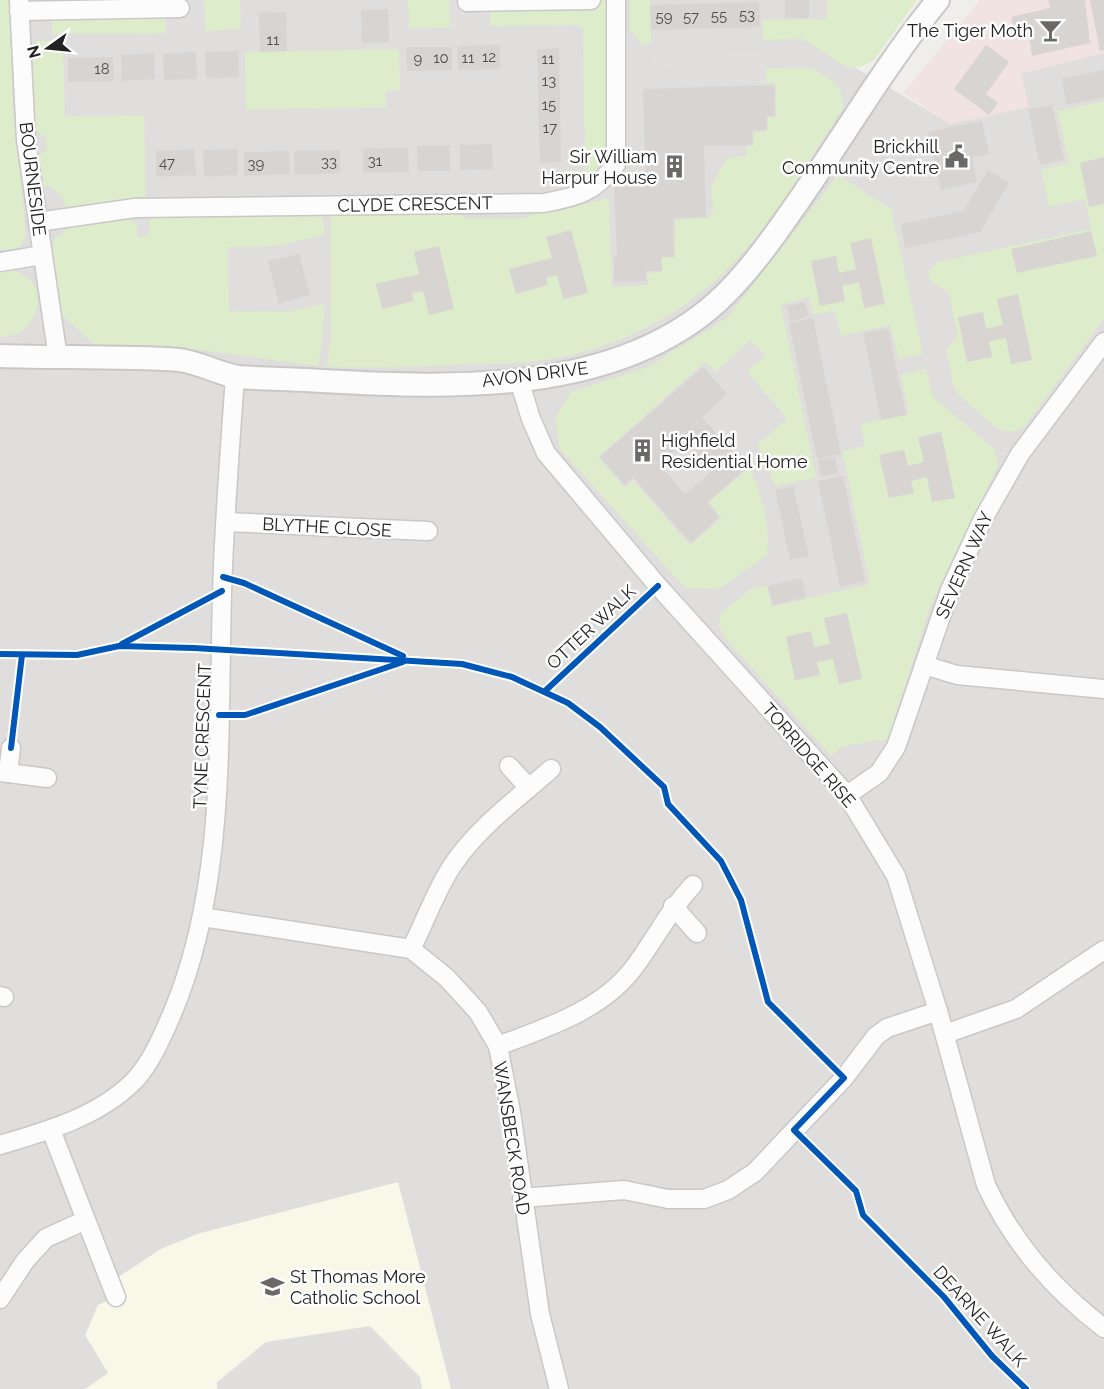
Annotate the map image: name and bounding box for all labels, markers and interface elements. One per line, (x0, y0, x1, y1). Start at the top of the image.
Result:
house number: 53 (739, 6, 755, 24)
house number: 55 (711, 7, 727, 25)
house number: 59 (656, 8, 673, 26)
house number: 57 (683, 8, 699, 26)
bar icon: The Tiger Moth (1038, 17, 1064, 43)
north arrow (18, 18, 78, 78)
place label: The Tiger Moth (907, 20, 1033, 41)
house number: 11 (267, 31, 280, 49)
text: N (23, 43, 45, 60)
house number: 12 (482, 48, 496, 66)
house number: 10 (433, 49, 449, 67)
house number: 11 (462, 49, 475, 67)
house number: 9 (414, 50, 423, 68)
house number: 11 (542, 50, 555, 68)
house number: 18 (94, 60, 110, 78)
house number: 13 (542, 72, 556, 90)
house number: 15 (542, 96, 556, 114)
house number: 17 (543, 119, 557, 137)
street label: BOURNESIDE (16, 121, 50, 237)
place label: Brickhill Community Centre (782, 136, 939, 178)
public building icon: Brickhill Community Centre (944, 143, 970, 169)
place label: Sir William Harpur House (542, 146, 657, 188)
house number: 31 (368, 152, 383, 170)
house number: 33 (321, 153, 337, 171)
building icon: Sir William Harpur House (662, 153, 688, 179)
house number: 47 (159, 154, 175, 172)
house number: 39 (248, 155, 265, 173)
street label: CLYDE CRESCENT (337, 192, 493, 216)
street label: AVON DRIVE (481, 357, 589, 391)
place label: Highfield Residential Home (661, 430, 808, 472)
building icon: Highfield Residential Home (630, 437, 656, 463)
street label: SEVERN WAY (931, 508, 997, 622)
street label: BLYTHE CLOSE (262, 513, 392, 541)
street label: OTTER WALK (542, 580, 640, 673)
street label: TYNE CRESCENT (189, 663, 215, 809)
street label: TORRIDGE RISE (758, 699, 860, 812)
street label: WANSBECK ROAD (489, 1060, 535, 1217)
street label: DEARNE WALK (929, 1261, 1031, 1371)
place label: St Thomas More Catholic School (290, 1266, 426, 1308)
school or university icon: St Thomas More Catholic School (259, 1273, 285, 1299)

